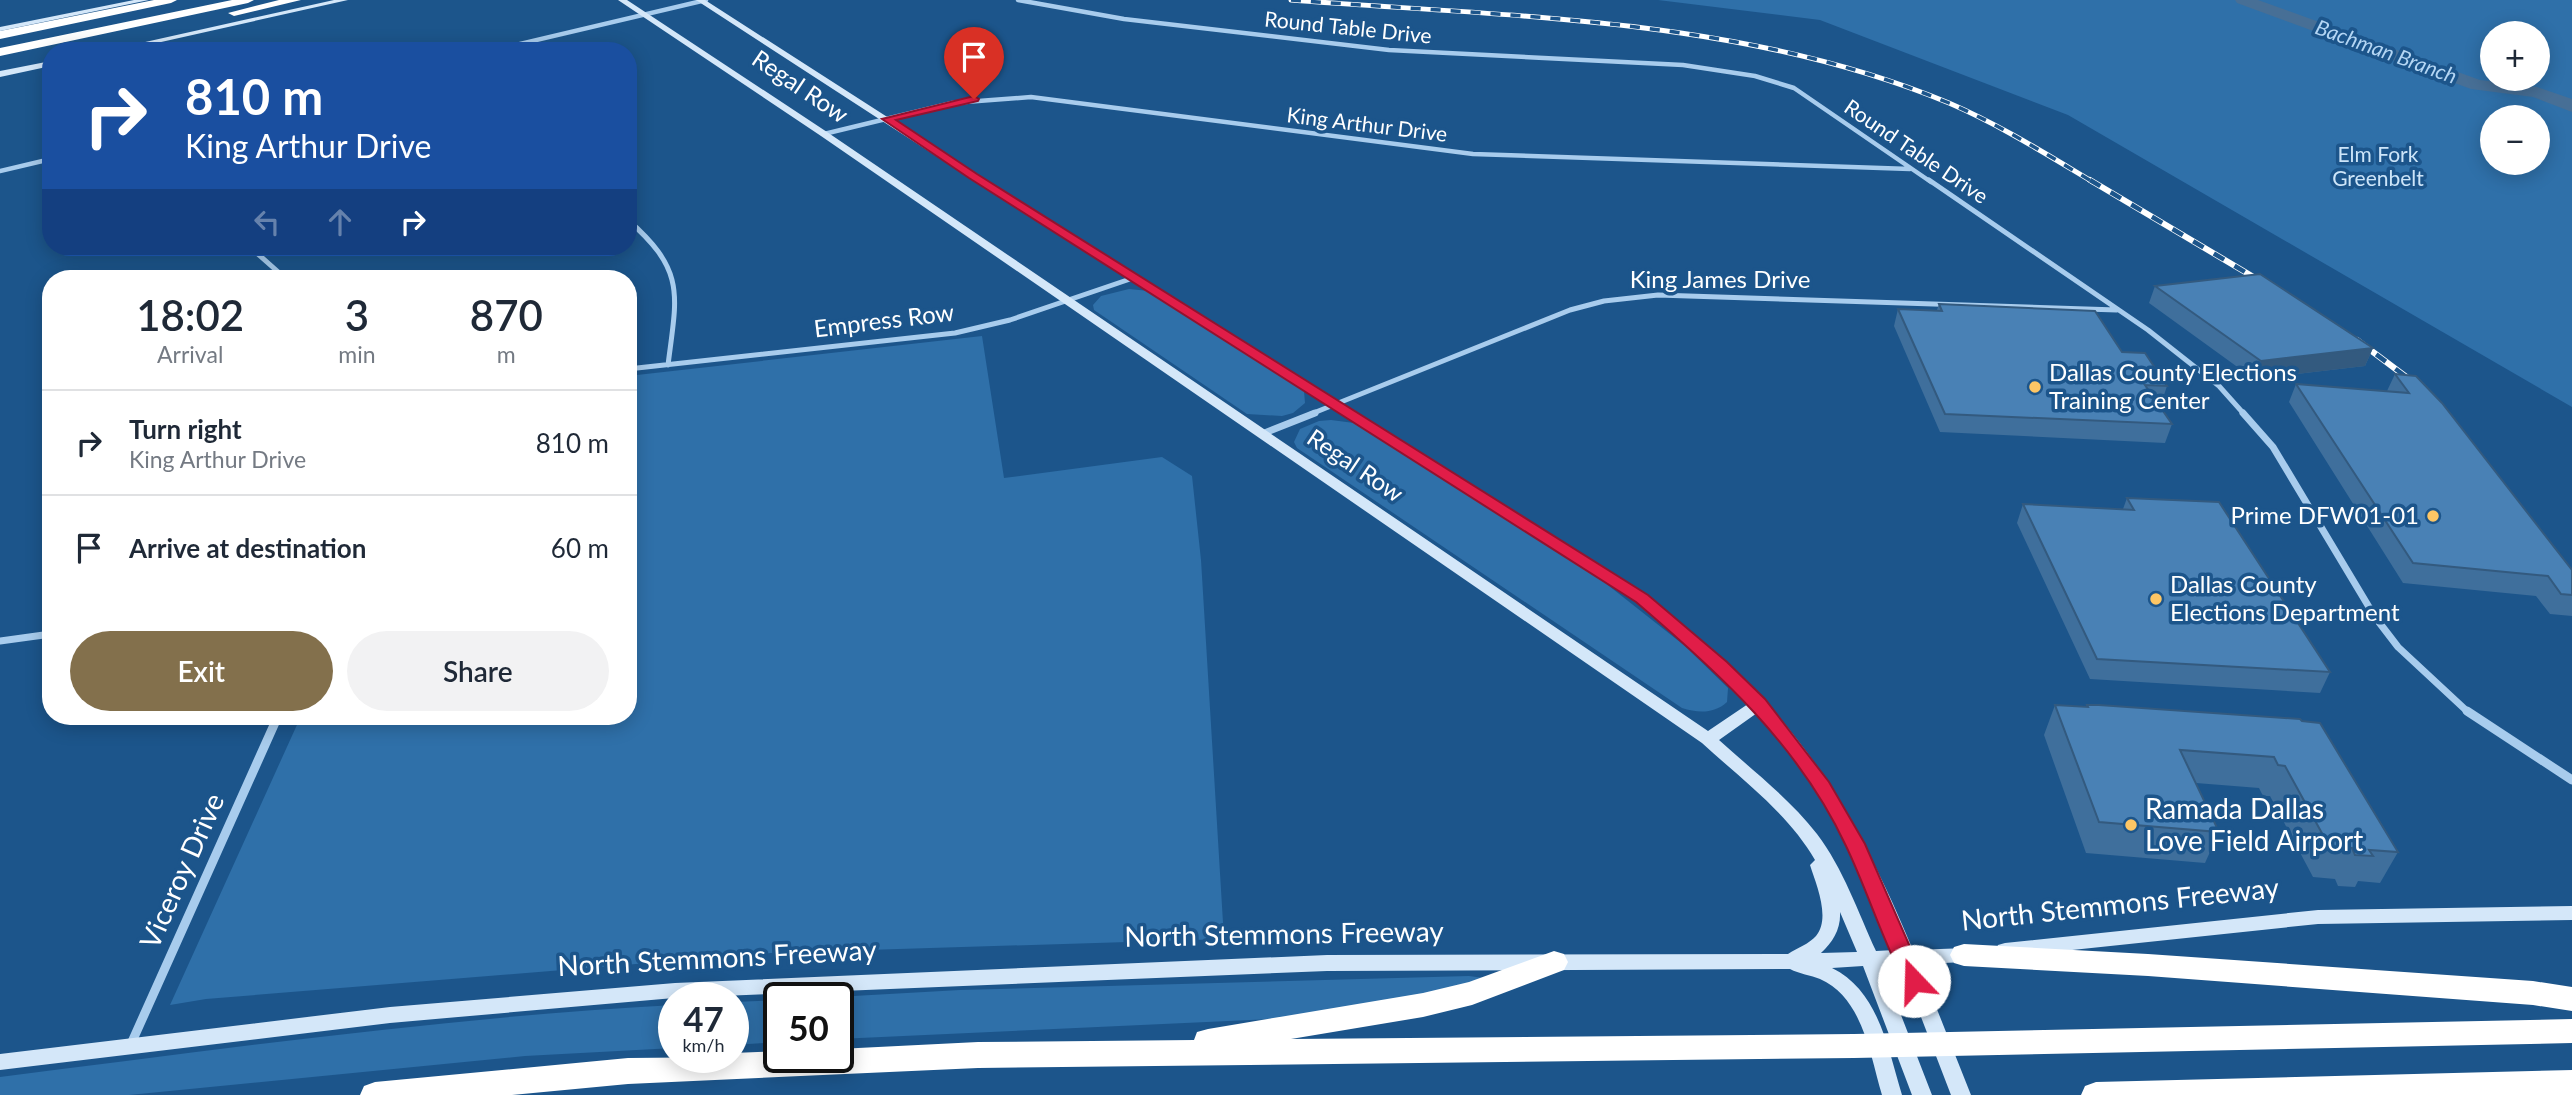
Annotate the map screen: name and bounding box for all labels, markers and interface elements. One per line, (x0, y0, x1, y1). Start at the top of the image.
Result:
street label: Round Table Drive (1263, 5, 1433, 48)
water label: Bachman Branch (2312, 13, 2461, 88)
map controls (2480, 21, 2550, 175)
button: + (2480, 21, 2550, 91)
pin (944, 27, 1004, 99)
icon: arrive (955, 38, 993, 76)
street label: Regal Row (747, 43, 855, 129)
text: 810 m (185, 67, 323, 125)
icon: right (70, 70, 161, 161)
street label: Round Table Drive (1840, 93, 1993, 208)
street label: King Arthur Drive (1285, 101, 1449, 146)
button: − (2480, 105, 2550, 175)
text: King Arthur Drive (185, 126, 431, 165)
park label: Elm Fork Greenbelt (2332, 141, 2424, 190)
icon: left (248, 203, 286, 241)
icon: ahead (321, 203, 359, 241)
icon: right (394, 203, 432, 241)
street label: King James Drive (1630, 264, 1810, 293)
text: 18:02 (136, 290, 244, 340)
text: 3 (345, 290, 369, 340)
text: 870 (470, 290, 543, 340)
street label: Empress Row (812, 297, 956, 343)
text: Arrival (157, 340, 223, 368)
text: min (338, 340, 376, 368)
text: m (497, 340, 516, 368)
place label: Dallas County Elections Training Center (2049, 357, 2297, 414)
marker: Dallas County Elections Training Center (2027, 379, 2043, 395)
text: Turn right (129, 413, 242, 445)
street label: Regal Row (1302, 422, 1410, 508)
icon: right (70, 424, 108, 462)
text: 810 m (536, 427, 609, 459)
text: King Arthur Drive (129, 445, 306, 473)
place label: Prime DFW01-01 (2230, 500, 2419, 529)
marker: Prime DFW01-01 (2425, 508, 2441, 524)
icon: arrive (70, 529, 108, 567)
text: Arrive at destination (129, 532, 366, 564)
text: 60 m (551, 532, 609, 564)
place label: Dallas County Elections Department (2170, 569, 2400, 626)
marker: Dallas County Elections Department (2148, 591, 2164, 607)
button: Exit (70, 631, 333, 711)
button: Share (347, 631, 609, 711)
street label: Viceroy Drive (132, 788, 230, 953)
place label: Ramada Dallas Love Field Airport (2145, 791, 2363, 857)
marker: Ramada Dallas Love Field Airport (2123, 817, 2139, 833)
street label: North Stemmons Freeway (1959, 869, 2281, 937)
street label: North Stemmons Freeway (1124, 913, 1445, 953)
street label: North Stemmons Freeway (557, 932, 878, 982)
position arrow (1877, 944, 1951, 1018)
speed limit sign: 50 (763, 982, 854, 1073)
text: 47 (683, 997, 724, 1039)
text: km/h (682, 1034, 725, 1056)

